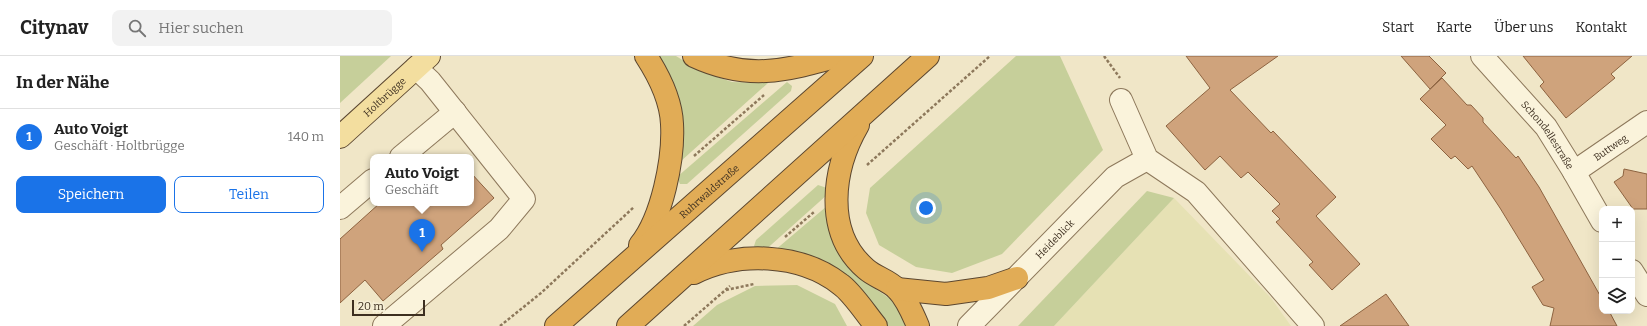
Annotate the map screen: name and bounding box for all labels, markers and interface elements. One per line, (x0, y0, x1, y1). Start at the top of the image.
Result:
search box (112, 10, 392, 46)
text: Citynav (20, 16, 88, 39)
icon: search (126, 17, 148, 39)
text: Hier suchen (158, 19, 244, 37)
text: Start (1382, 19, 1414, 36)
text: Karte (1436, 19, 1472, 36)
text: Über uns (1494, 19, 1553, 36)
text: Kontakt (1575, 19, 1627, 36)
text: In der Nähe (16, 72, 109, 93)
street label: Holtbrügge (361, 75, 409, 120)
street label: Schondellestraße (1518, 99, 1576, 172)
text: Auto Voigt (54, 120, 128, 138)
text: 1 (26, 129, 32, 144)
text: 140 m (288, 129, 324, 144)
street label: Buttweg (1592, 132, 1630, 164)
text: Geschäft · Holtbrügge (54, 138, 185, 153)
popup (370, 154, 474, 206)
street label: Ruhrwaldstraße (677, 162, 742, 221)
text: Auto Voigt (385, 164, 459, 182)
button: Speichern (16, 176, 166, 213)
button: Teilen (174, 176, 324, 213)
text: Geschäft (385, 182, 439, 197)
your location (916, 198, 936, 218)
map controls (1599, 206, 1635, 314)
button: + (1599, 206, 1635, 242)
street label: Heideblick (1033, 217, 1077, 262)
pin: 1 (409, 219, 435, 252)
button: − (1599, 242, 1635, 278)
button: layers (1599, 278, 1635, 314)
scale bar (352, 298, 425, 317)
text: 20 m (358, 300, 384, 313)

